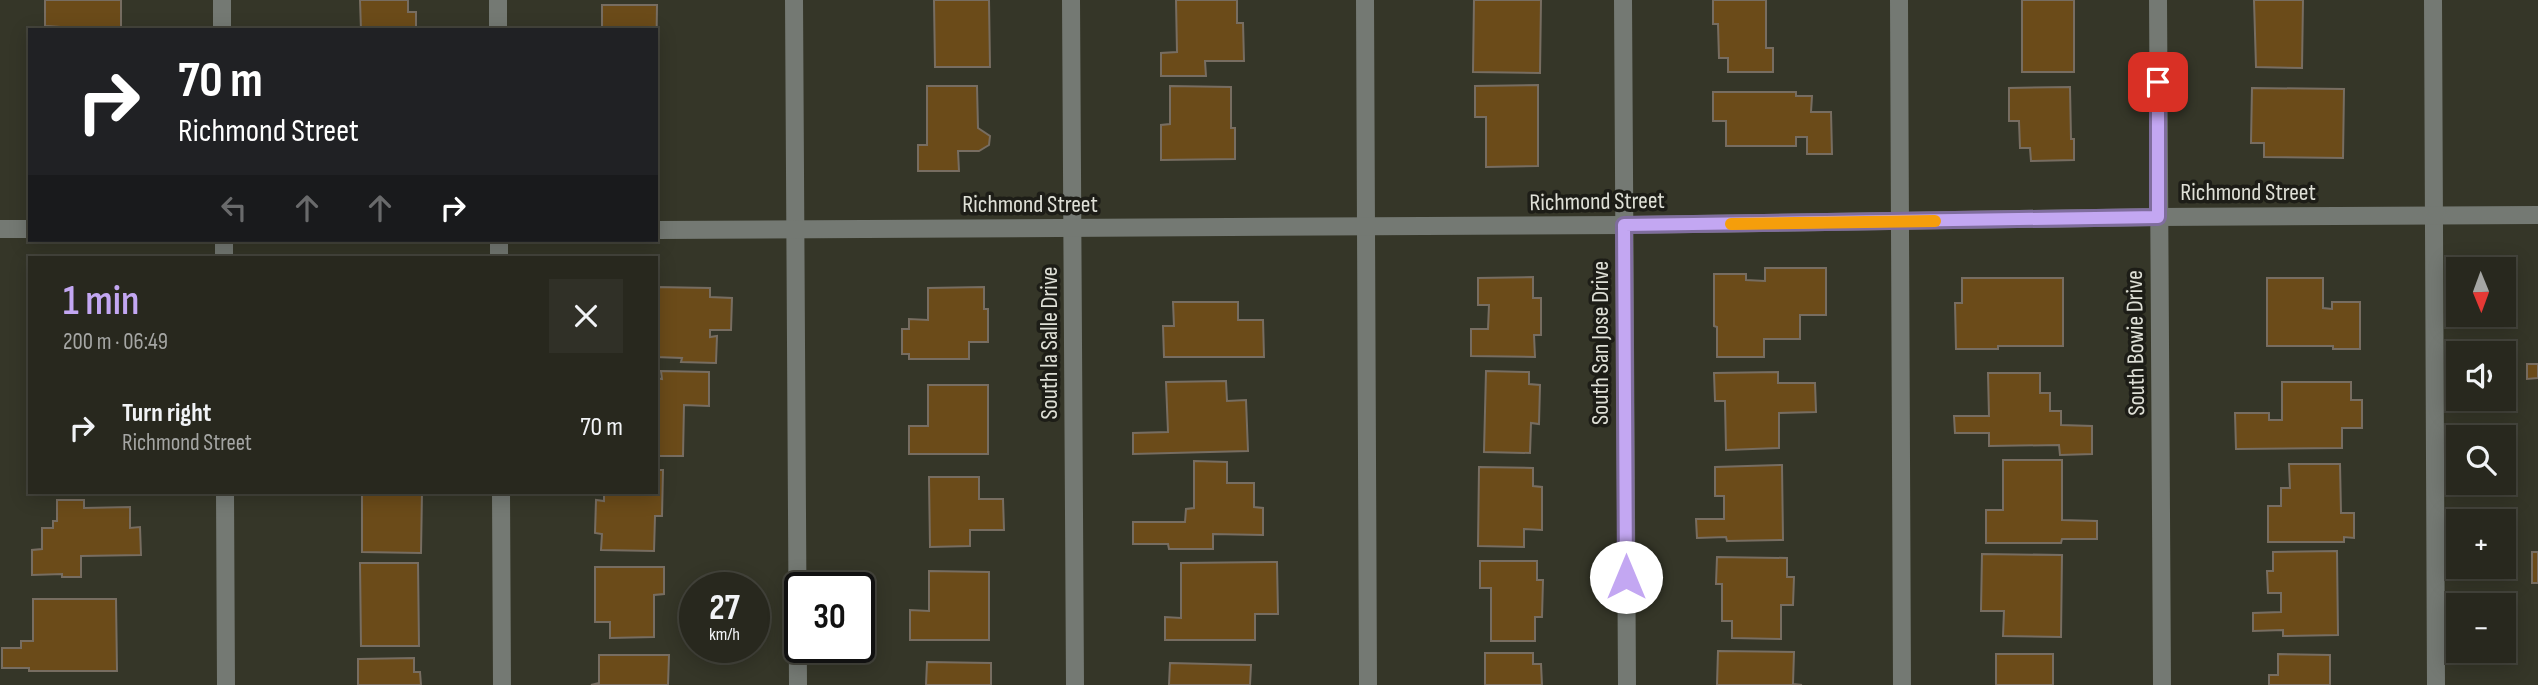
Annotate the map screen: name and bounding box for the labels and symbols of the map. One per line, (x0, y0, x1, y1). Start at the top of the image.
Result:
pin (2128, 52, 2188, 112)
street label: Richmond Street (2180, 178, 2316, 207)
street label: Richmond Street (1529, 186, 1665, 217)
street label: Richmond Street (962, 190, 1098, 219)
north arrow (2446, 257, 2516, 327)
street label: South San Jose Drive (1586, 261, 1615, 425)
street label: South la Salle Drive (1035, 267, 1064, 420)
street label: South Bowie Drive (2120, 270, 2151, 416)
position arrow (1589, 540, 1663, 614)
speed limit sign: 30 (784, 572, 875, 663)

